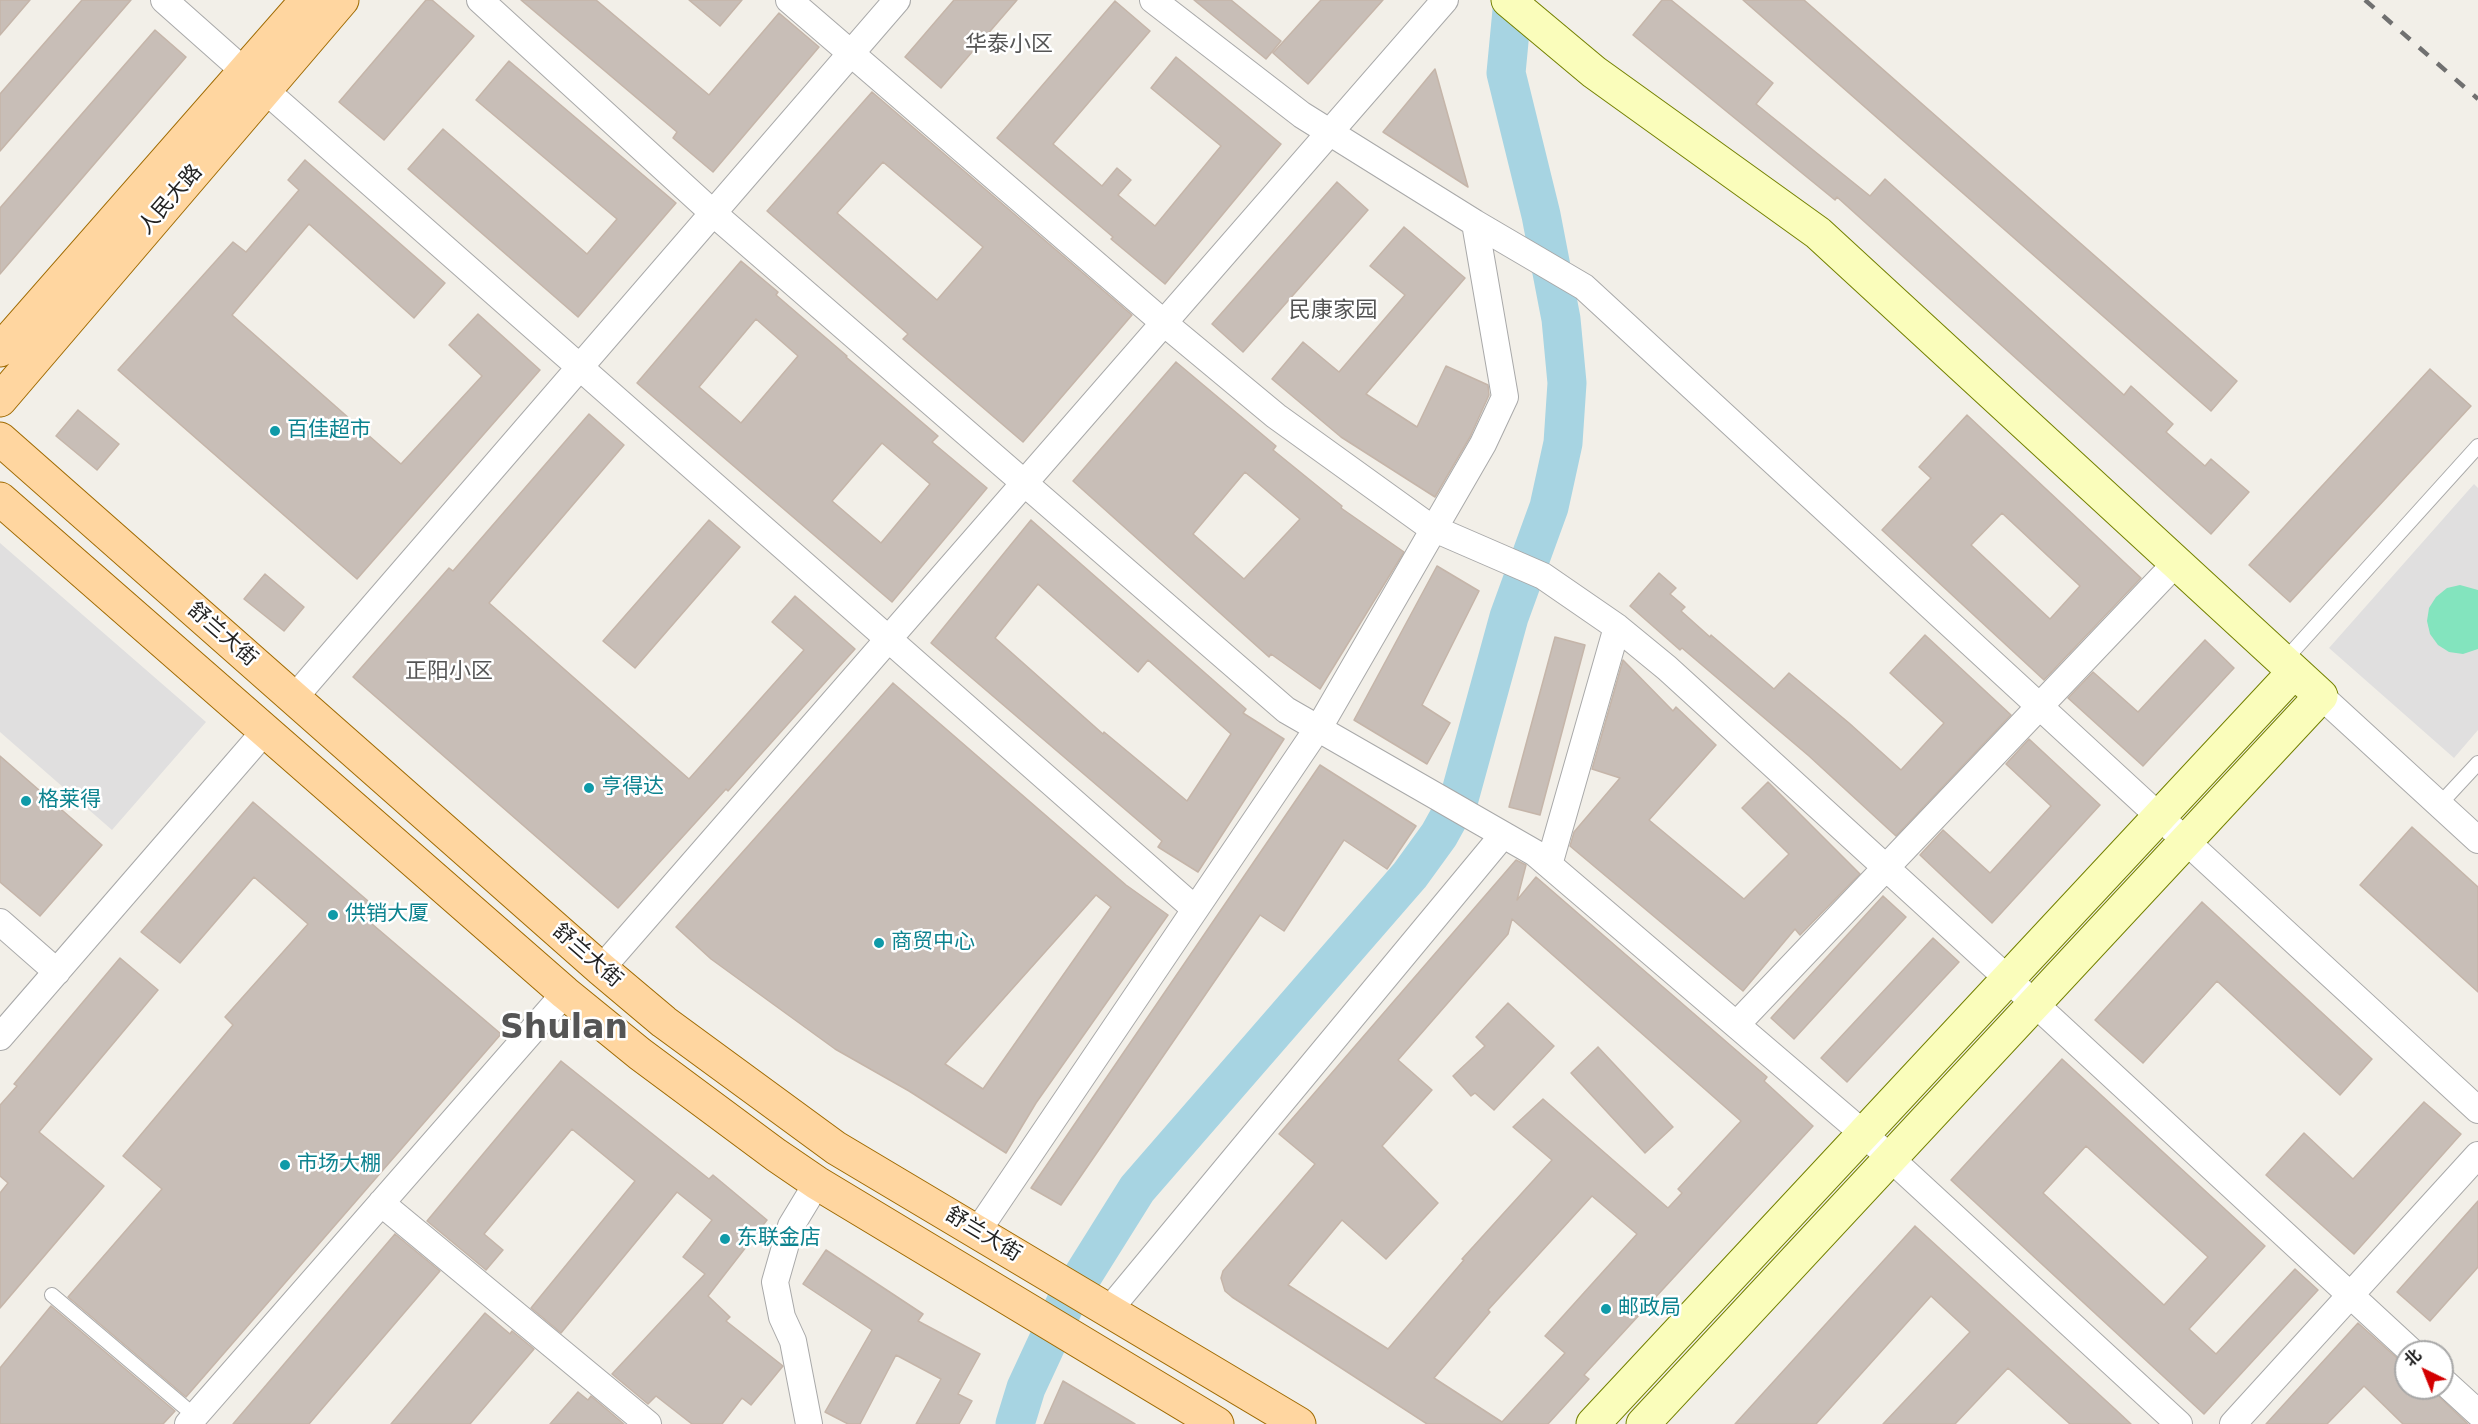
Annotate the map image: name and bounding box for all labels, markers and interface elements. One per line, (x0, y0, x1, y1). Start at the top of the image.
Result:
district label: 华泰小区 (965, 32, 1053, 58)
street label: 人民大路 (134, 160, 208, 240)
district label: 民康家园 (1289, 298, 1377, 324)
place label: 百佳超市 (287, 418, 371, 444)
marker: 百佳超市 (268, 424, 282, 438)
street label: 舒兰大街 (182, 598, 262, 672)
district label: 正阳小区 (405, 659, 493, 685)
place label: 亨得达 (601, 775, 664, 801)
marker: 亨得达 (582, 781, 596, 795)
place label: 格莱得 (38, 788, 101, 814)
marker: 格莱得 (19, 794, 33, 808)
place label: 供销大厦 (345, 902, 429, 928)
marker: 供销大厦 (326, 908, 340, 922)
street label: 舒兰大街 (547, 919, 627, 993)
place label: 商贸中心 (891, 930, 975, 956)
marker: 商贸中心 (872, 936, 886, 950)
district label: Shulan (500, 1009, 628, 1049)
place label: 市场大棚 (297, 1152, 381, 1178)
marker: 市场大棚 (278, 1158, 292, 1172)
street label: 舒兰大街 (941, 1203, 1025, 1267)
place label: 东联金店 (737, 1226, 821, 1252)
marker: 东联金店 (718, 1232, 732, 1246)
place label: 邮政局 (1618, 1296, 1681, 1322)
marker: 邮政局 (1599, 1302, 1613, 1316)
north arrow (2394, 1340, 2454, 1400)
text: 北 (2400, 1346, 2425, 1370)

